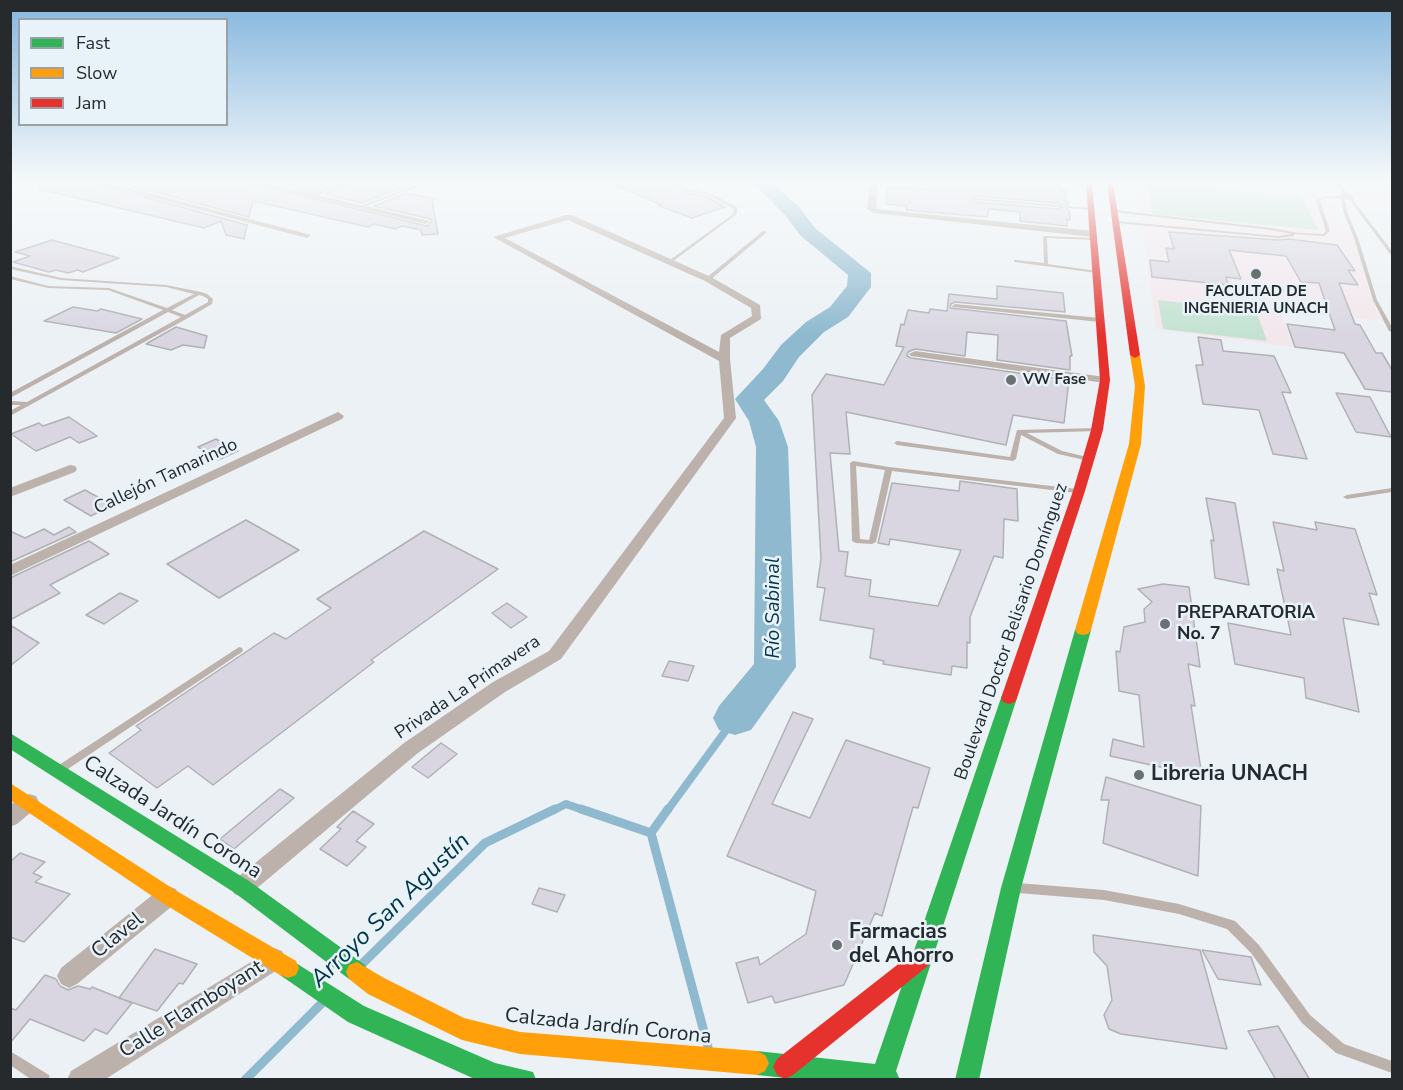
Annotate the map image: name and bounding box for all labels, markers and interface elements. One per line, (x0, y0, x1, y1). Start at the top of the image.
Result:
legend (18, 18, 228, 126)
text: Fast (76, 31, 110, 55)
text: Slow (76, 61, 117, 85)
text: Jam (76, 91, 107, 115)
marker: FACULTAD DE INGENIERIA UNACH (1249, 267, 1263, 281)
place label: FACULTAD DE INGENIERIA UNACH (1184, 283, 1328, 318)
place label: VW Fase (1023, 371, 1086, 389)
marker: VW Fase (1004, 373, 1018, 387)
street label: Callejón Tamarindo (91, 434, 241, 520)
street label: Boulevard Doctor Belisario Domínguez (951, 481, 1073, 783)
water label: Río Sabinal (762, 557, 786, 659)
place label: PREPARATORIA No. 7 (1177, 603, 1315, 646)
marker: PREPARATORIA No. 7 (1158, 617, 1172, 631)
street label: Privada La Primavera (391, 631, 545, 745)
street label: Calzada Jardín Corona (78, 751, 266, 885)
place label: Libreria UNACH (1151, 762, 1308, 788)
marker: Libreria UNACH (1132, 768, 1146, 782)
water label: Arroyo San Agustín (305, 828, 477, 994)
street label: Clavel (87, 908, 149, 964)
place label: Farmacias del Ahorro (849, 920, 954, 970)
marker: Farmacias del Ahorro (830, 938, 844, 952)
street label: Calle Flamboyant (115, 955, 269, 1065)
street label: Calzada Jardín Corona (503, 1004, 713, 1050)

